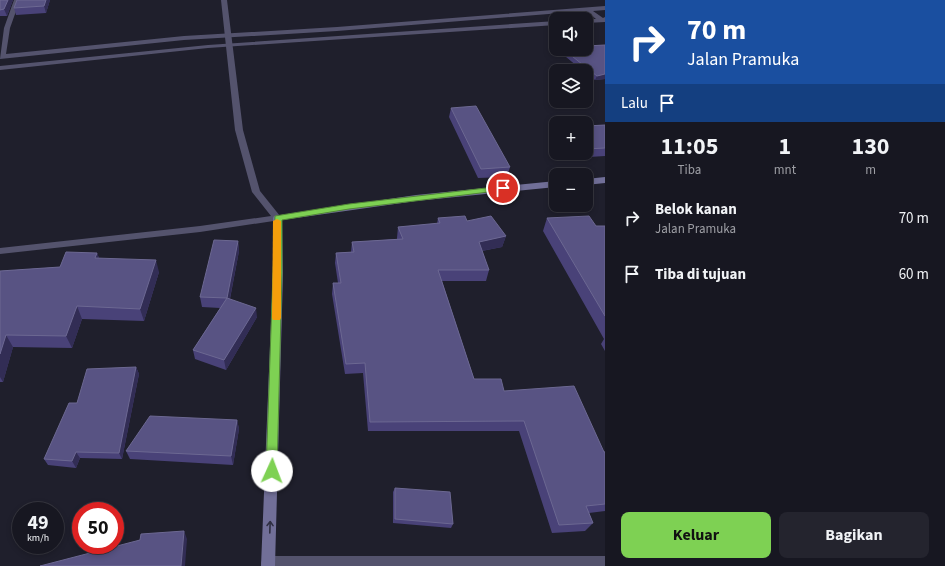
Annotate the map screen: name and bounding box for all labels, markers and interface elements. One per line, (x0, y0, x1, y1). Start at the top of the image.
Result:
text: 70 m (687, 10, 746, 50)
map controls (549, 12, 593, 212)
button: sound (549, 12, 593, 56)
icon: right (621, 16, 673, 68)
text: Jalan Pramuka (687, 47, 799, 72)
button: layers (549, 64, 593, 108)
icon: arrive (656, 92, 678, 114)
text: Lalu (621, 93, 648, 114)
button: + (549, 116, 593, 160)
text: 11:05 (660, 129, 718, 164)
text: 1 (779, 129, 791, 164)
text: 130 (852, 129, 890, 164)
text: Tiba (678, 161, 701, 179)
text: mnt (774, 161, 796, 179)
text: m (865, 161, 876, 179)
button: − (549, 168, 593, 212)
pin (486, 171, 520, 205)
icon: arrive (492, 177, 514, 199)
text: Belok kanan (655, 199, 737, 220)
icon: right (621, 207, 643, 229)
text: 70 m (899, 208, 929, 229)
text: Jalan Pramuka (655, 220, 736, 238)
icon: arrive (621, 263, 643, 285)
text: Tiba di tujuan (655, 264, 746, 285)
text: 60 m (899, 264, 929, 285)
position arrow (251, 450, 293, 492)
speed limit sign: 50 (72, 502, 124, 554)
text: 49 (27, 509, 49, 537)
button: Keluar (621, 512, 771, 558)
button: Bagikan (779, 512, 929, 558)
one-way arrow (266, 521, 273, 534)
text: km/h (27, 531, 49, 545)

